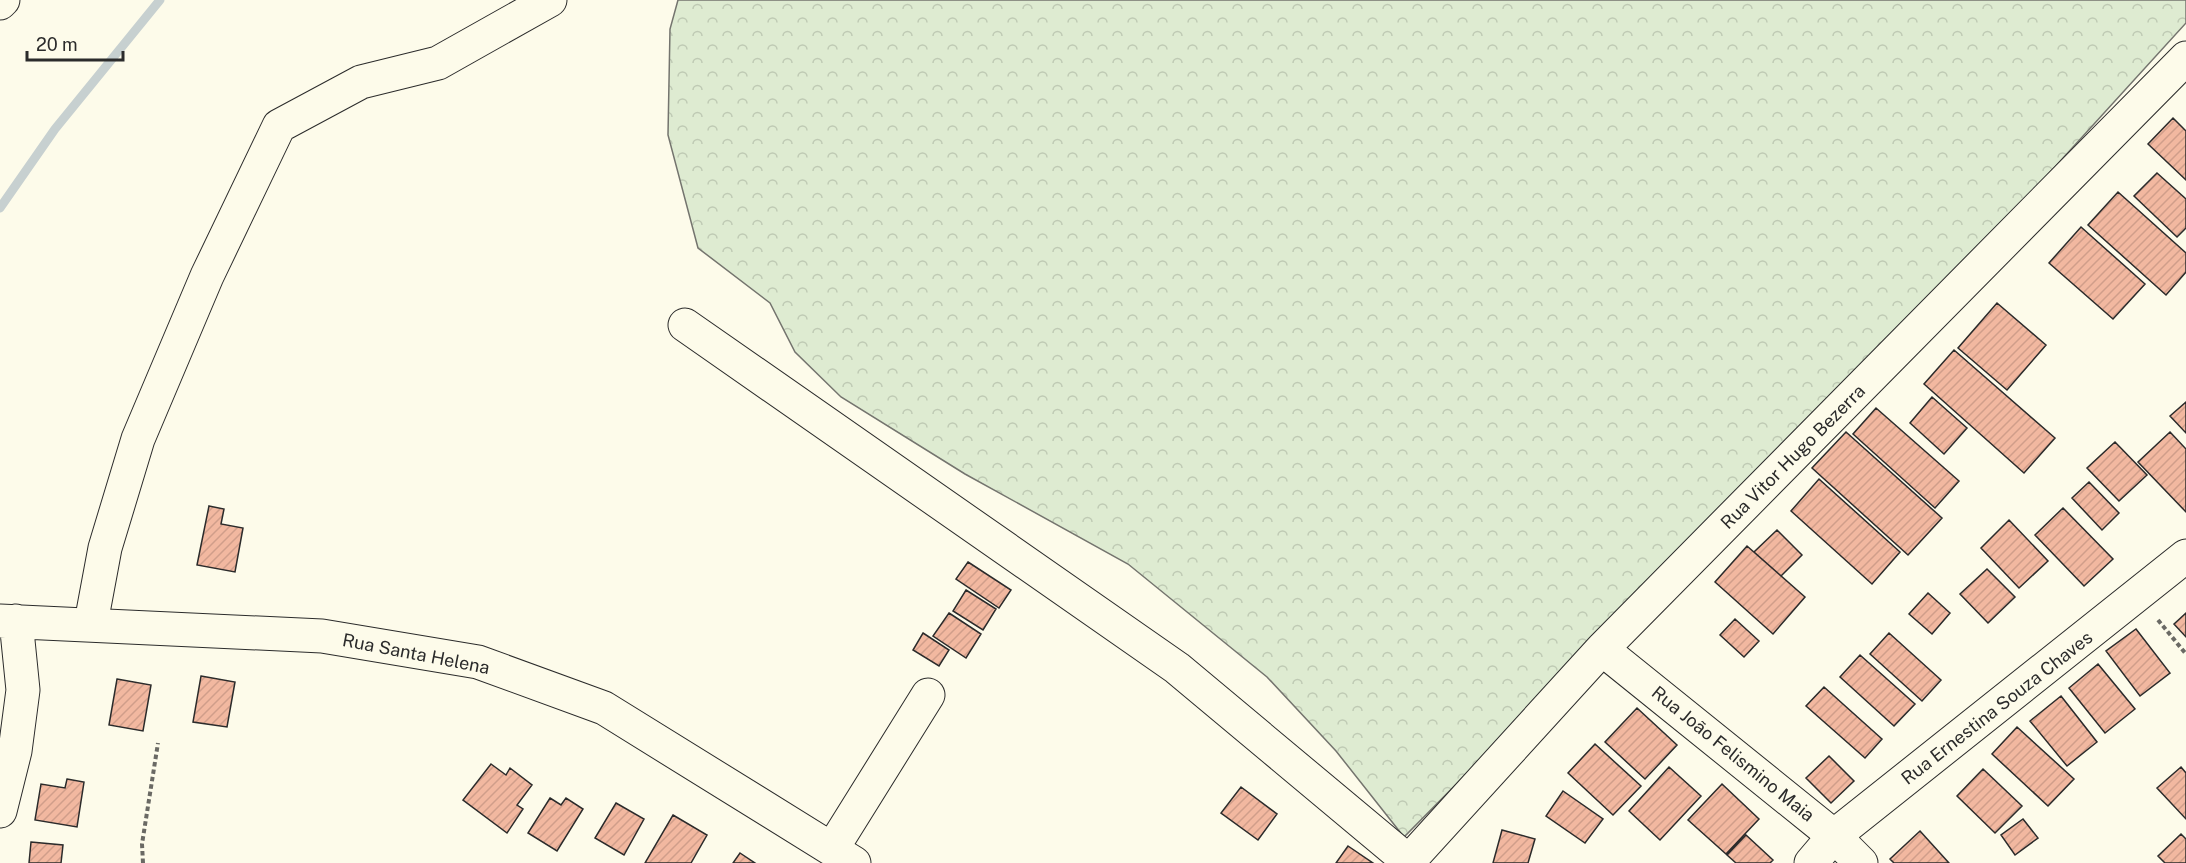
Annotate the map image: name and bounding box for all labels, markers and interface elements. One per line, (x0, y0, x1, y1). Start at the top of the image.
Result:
scale bar (27, 24, 123, 62)
text: 20 m (36, 34, 78, 55)
street label: Rua Vitor Hugo Bezerra (1716, 380, 1869, 533)
street label: Rua Ernestina Souza Chaves (1897, 626, 2096, 789)
street label: Rua Santa Helena (341, 629, 491, 678)
street label: Rua João Felismino Maia (1648, 682, 1819, 826)

